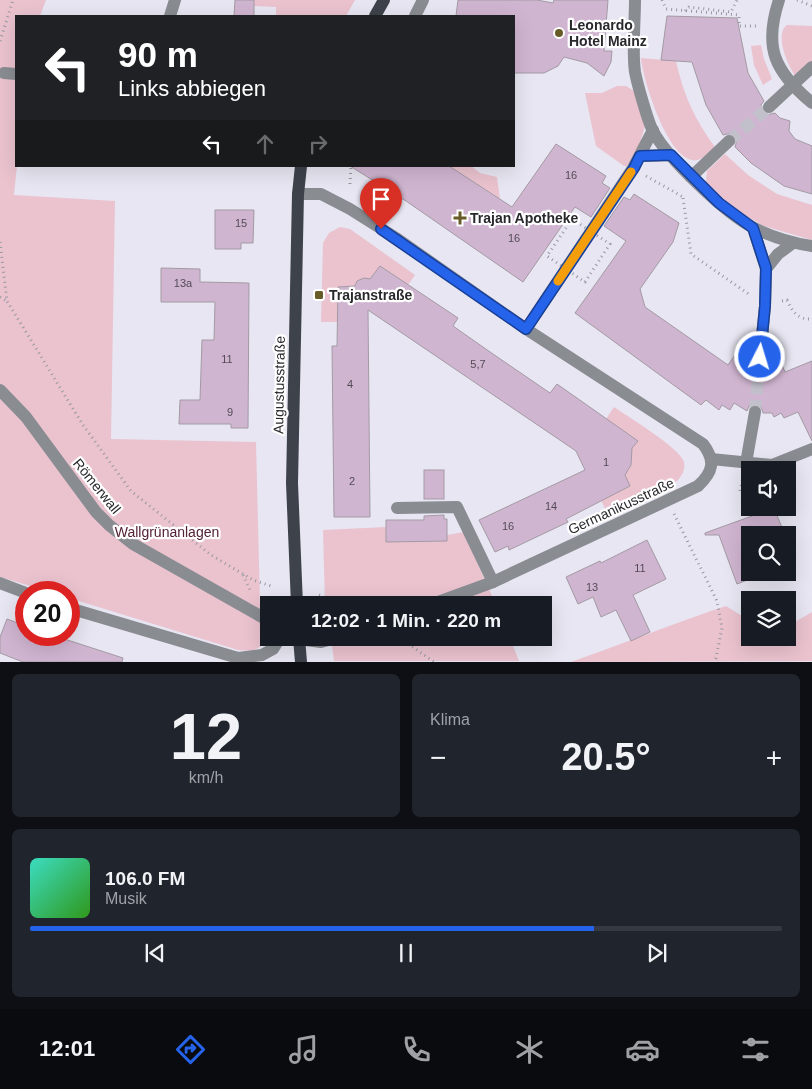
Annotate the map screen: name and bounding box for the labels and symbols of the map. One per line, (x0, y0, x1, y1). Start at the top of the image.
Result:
place label: Leonardo Hotel Mainz (569, 17, 647, 49)
marker: Leonardo Hotel Mainz (553, 27, 565, 39)
house number: 16 (565, 169, 577, 181)
pin (360, 178, 402, 229)
place label: Trajan Apotheke (470, 210, 579, 226)
marker: Trajan Apotheke (454, 212, 466, 224)
house number: 15 (235, 217, 247, 229)
house number: 16 (508, 232, 520, 244)
house number: 13a (174, 277, 193, 289)
place label: Trajanstraße (329, 287, 412, 303)
marker: Trajanstraße (313, 289, 325, 301)
position arrow (733, 330, 785, 382)
street label: Augustusstraße (270, 336, 288, 434)
house number: 11 (221, 353, 233, 365)
house number: 5,7 (470, 358, 486, 370)
house number: 4 (347, 378, 353, 390)
house number: 9 (227, 406, 233, 418)
street label: Römerwall (70, 455, 124, 517)
house number: 1 (603, 456, 609, 468)
street label: Germanikusstraße (565, 474, 677, 538)
house number: 2 (349, 475, 355, 487)
house number: 14 (545, 500, 557, 512)
house number: 16 (502, 520, 514, 532)
park label: Wallgrünanlagen (115, 524, 219, 540)
house number: 11 (634, 562, 646, 574)
speed limit sign: 20 (15, 581, 80, 646)
house number: 13 (586, 581, 598, 593)

